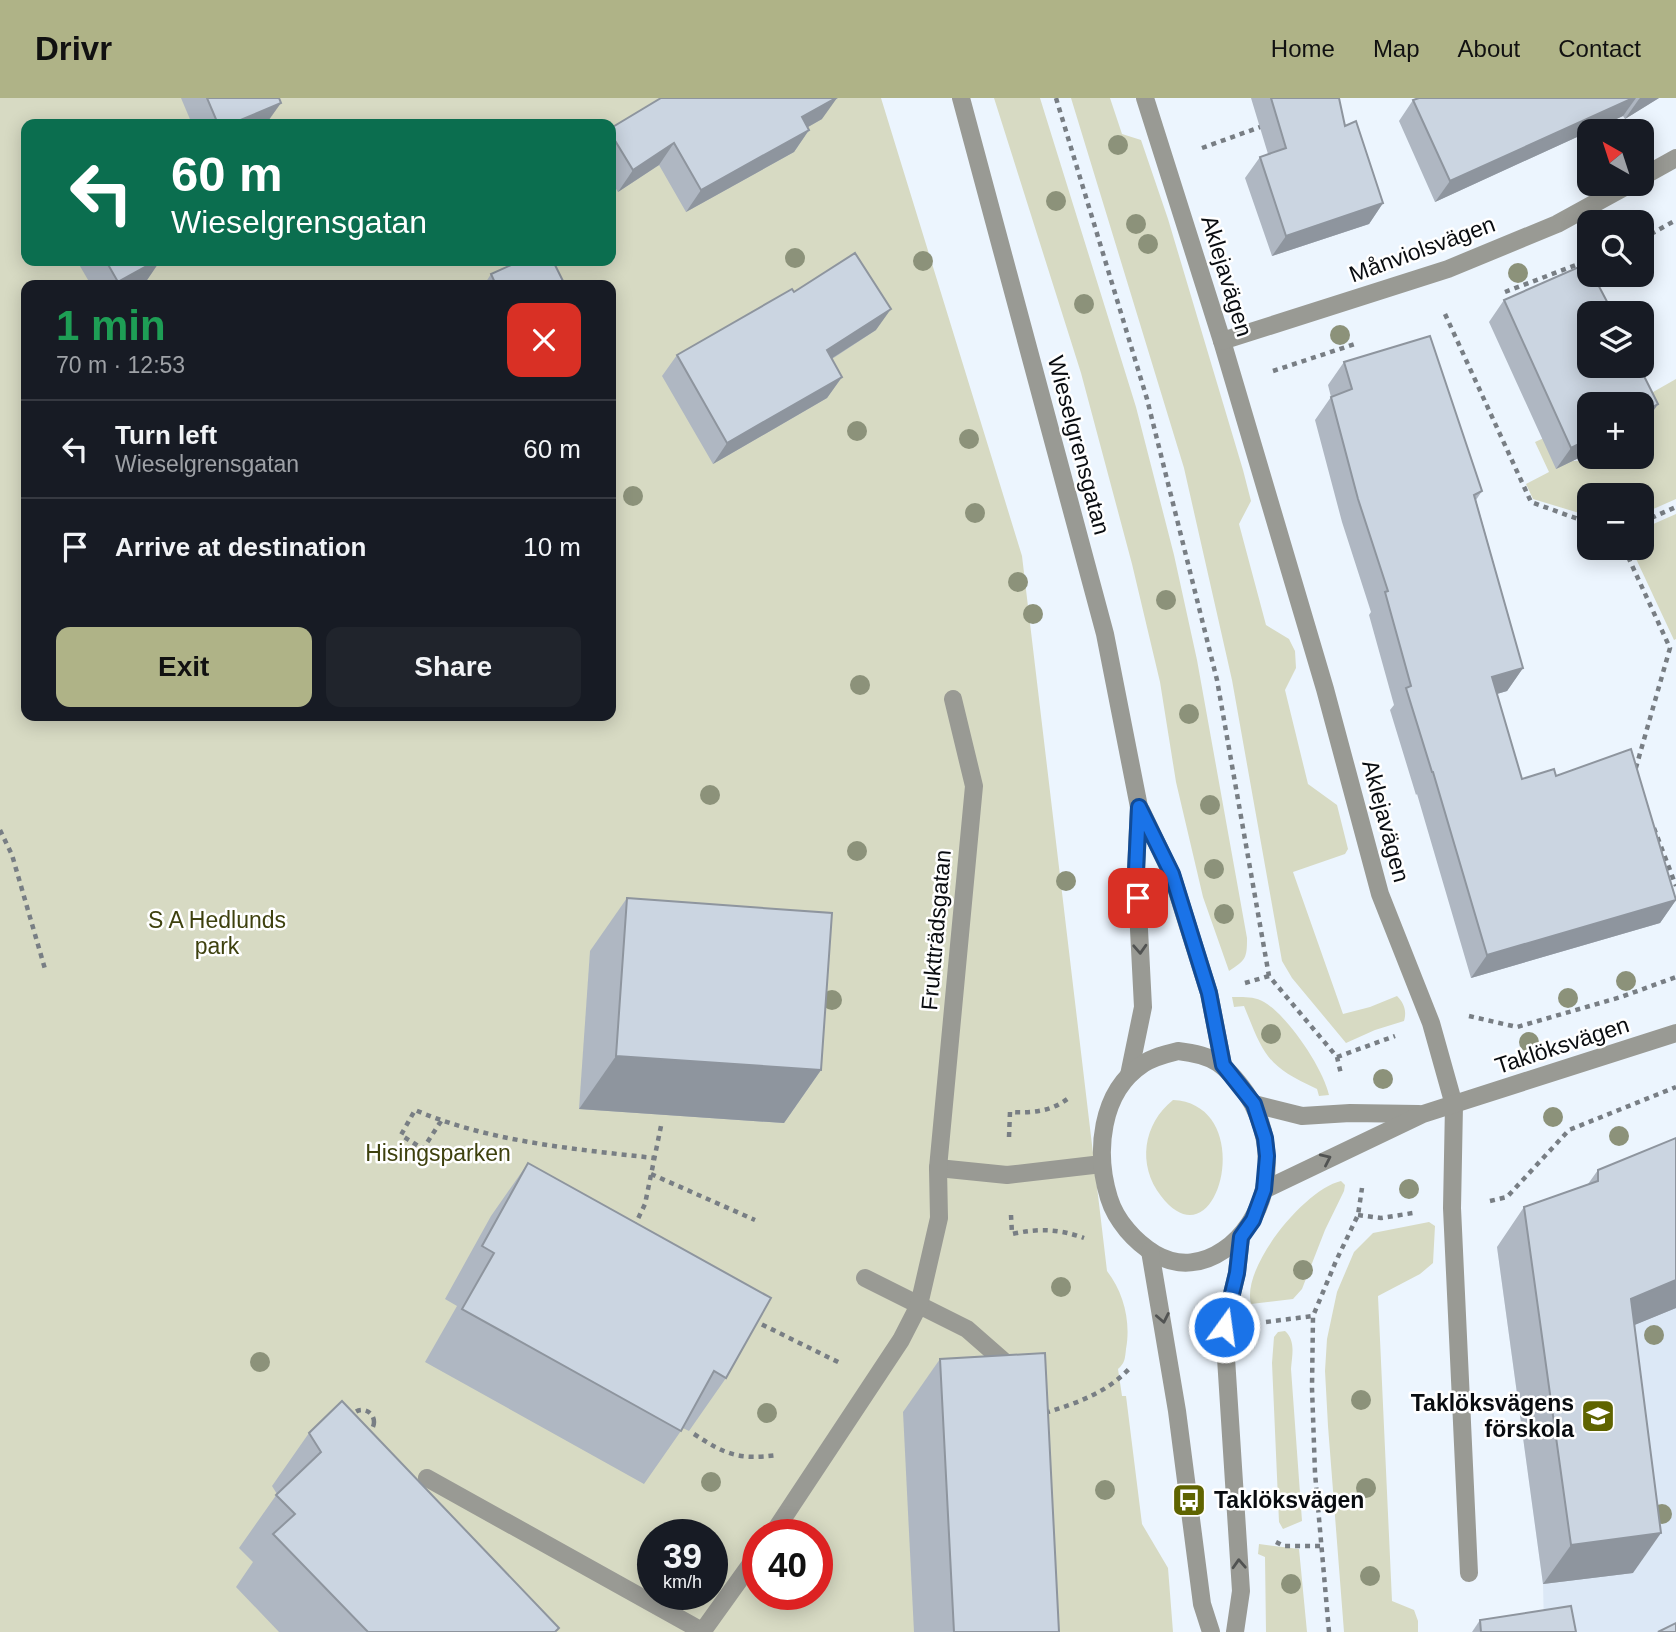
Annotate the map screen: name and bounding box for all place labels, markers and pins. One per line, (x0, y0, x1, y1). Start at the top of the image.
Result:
pin (1108, 868, 1168, 928)
place label: Taklöksvägens förskola (1411, 1390, 1574, 1442)
school or university icon: Taklöksvägens förskola (1579, 1397, 1617, 1435)
bus stop icon: Taklöksvägen (1170, 1481, 1208, 1519)
place label: Taklöksvägen (1214, 1487, 1364, 1513)

